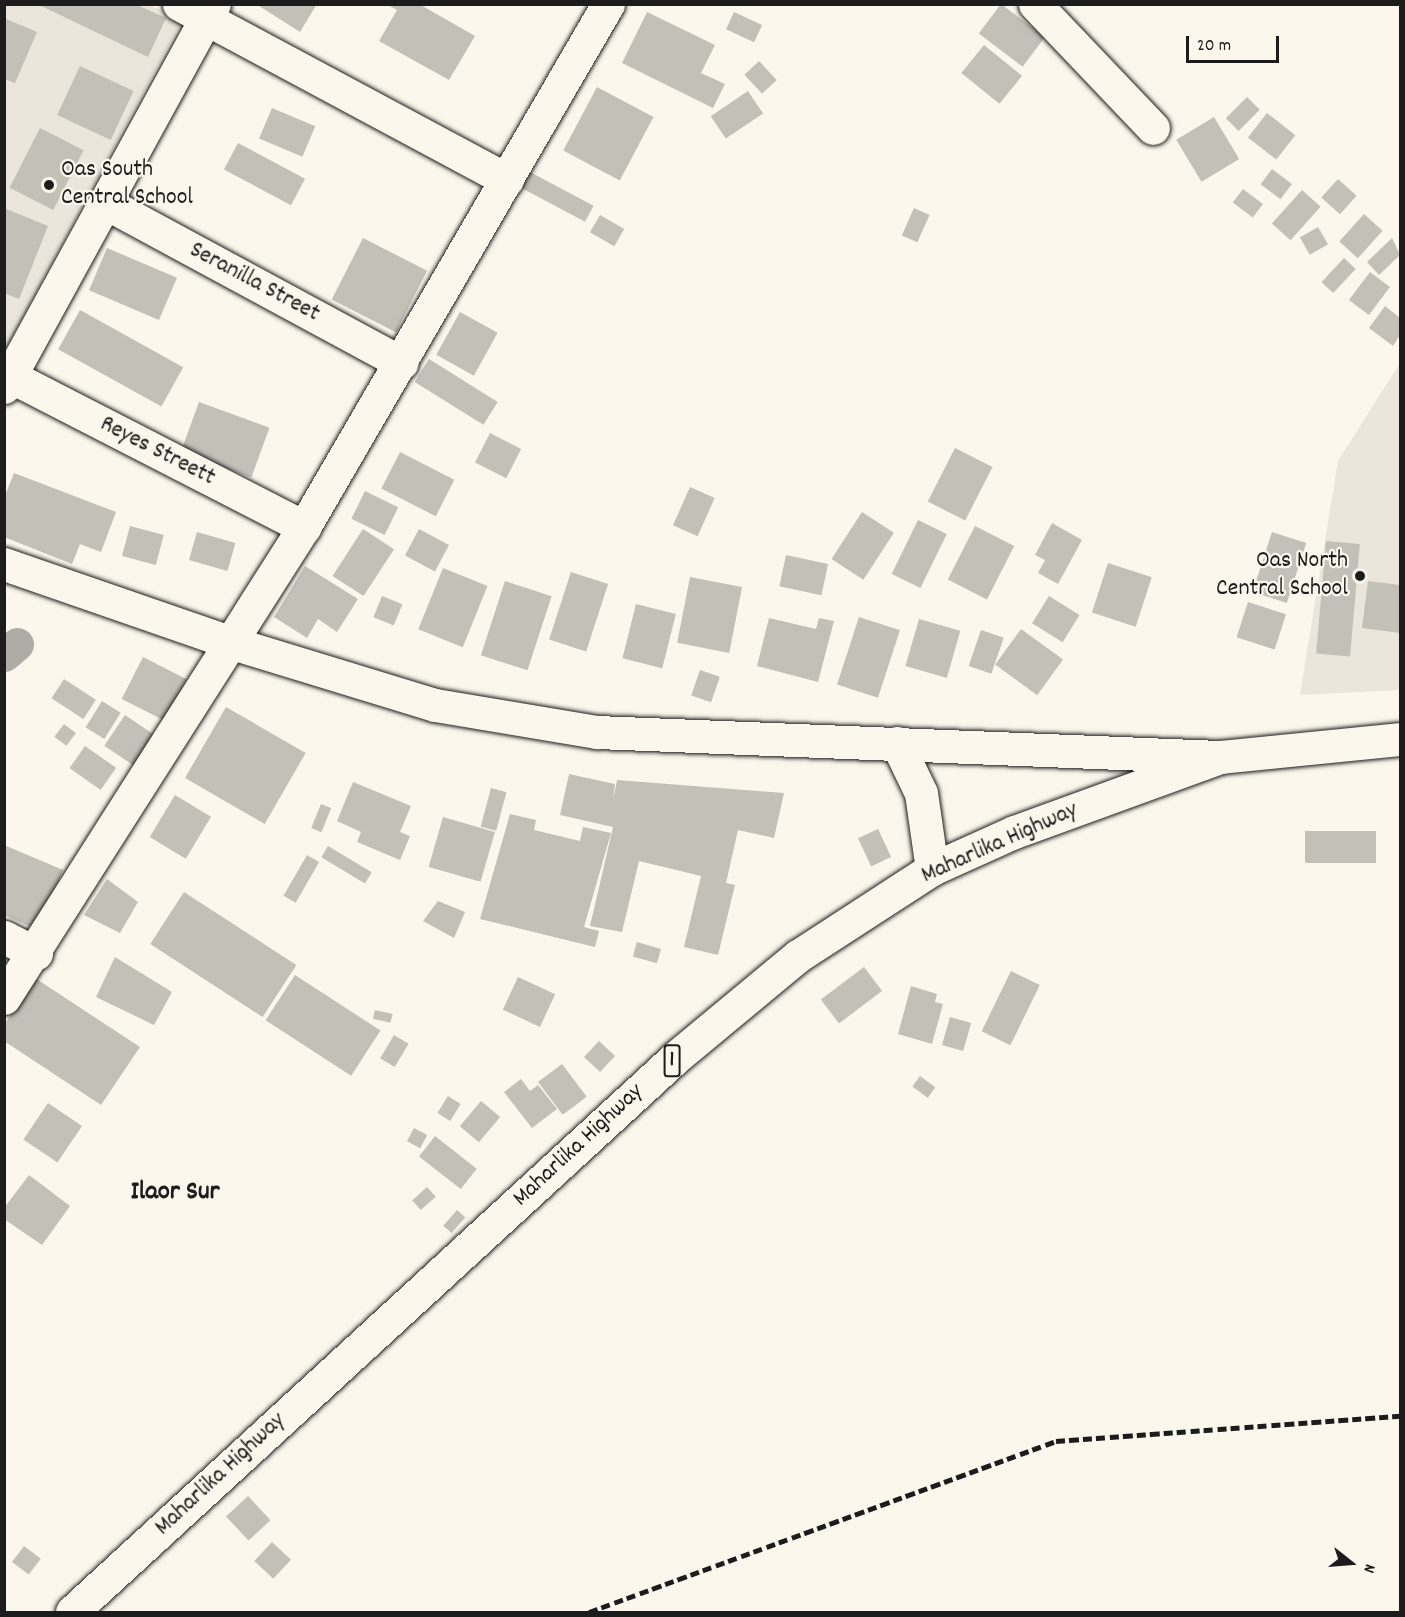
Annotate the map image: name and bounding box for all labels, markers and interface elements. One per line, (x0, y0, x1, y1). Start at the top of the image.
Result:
scale bar (1189, 24, 1282, 62)
text: 20 m (1197, 34, 1231, 59)
place label: Oas South Central School (61, 157, 193, 213)
marker: Oas South Central School (42, 178, 56, 192)
street label: Seranilla Street (184, 237, 324, 329)
street label: Reyes Streett (95, 411, 219, 493)
place label: Oas North Central School (1216, 548, 1348, 604)
marker: Oas North Central School (1353, 569, 1367, 583)
street label: Maharlika Highway (918, 797, 1082, 891)
road number: 1 (663, 1042, 681, 1080)
street label: Maharlika Highway (508, 1078, 650, 1214)
district label: Ilaor Sur (130, 1177, 220, 1209)
street label: Maharlika Highway (150, 1407, 292, 1543)
north arrow (1321, 1533, 1381, 1593)
text: N (1357, 1561, 1381, 1576)

